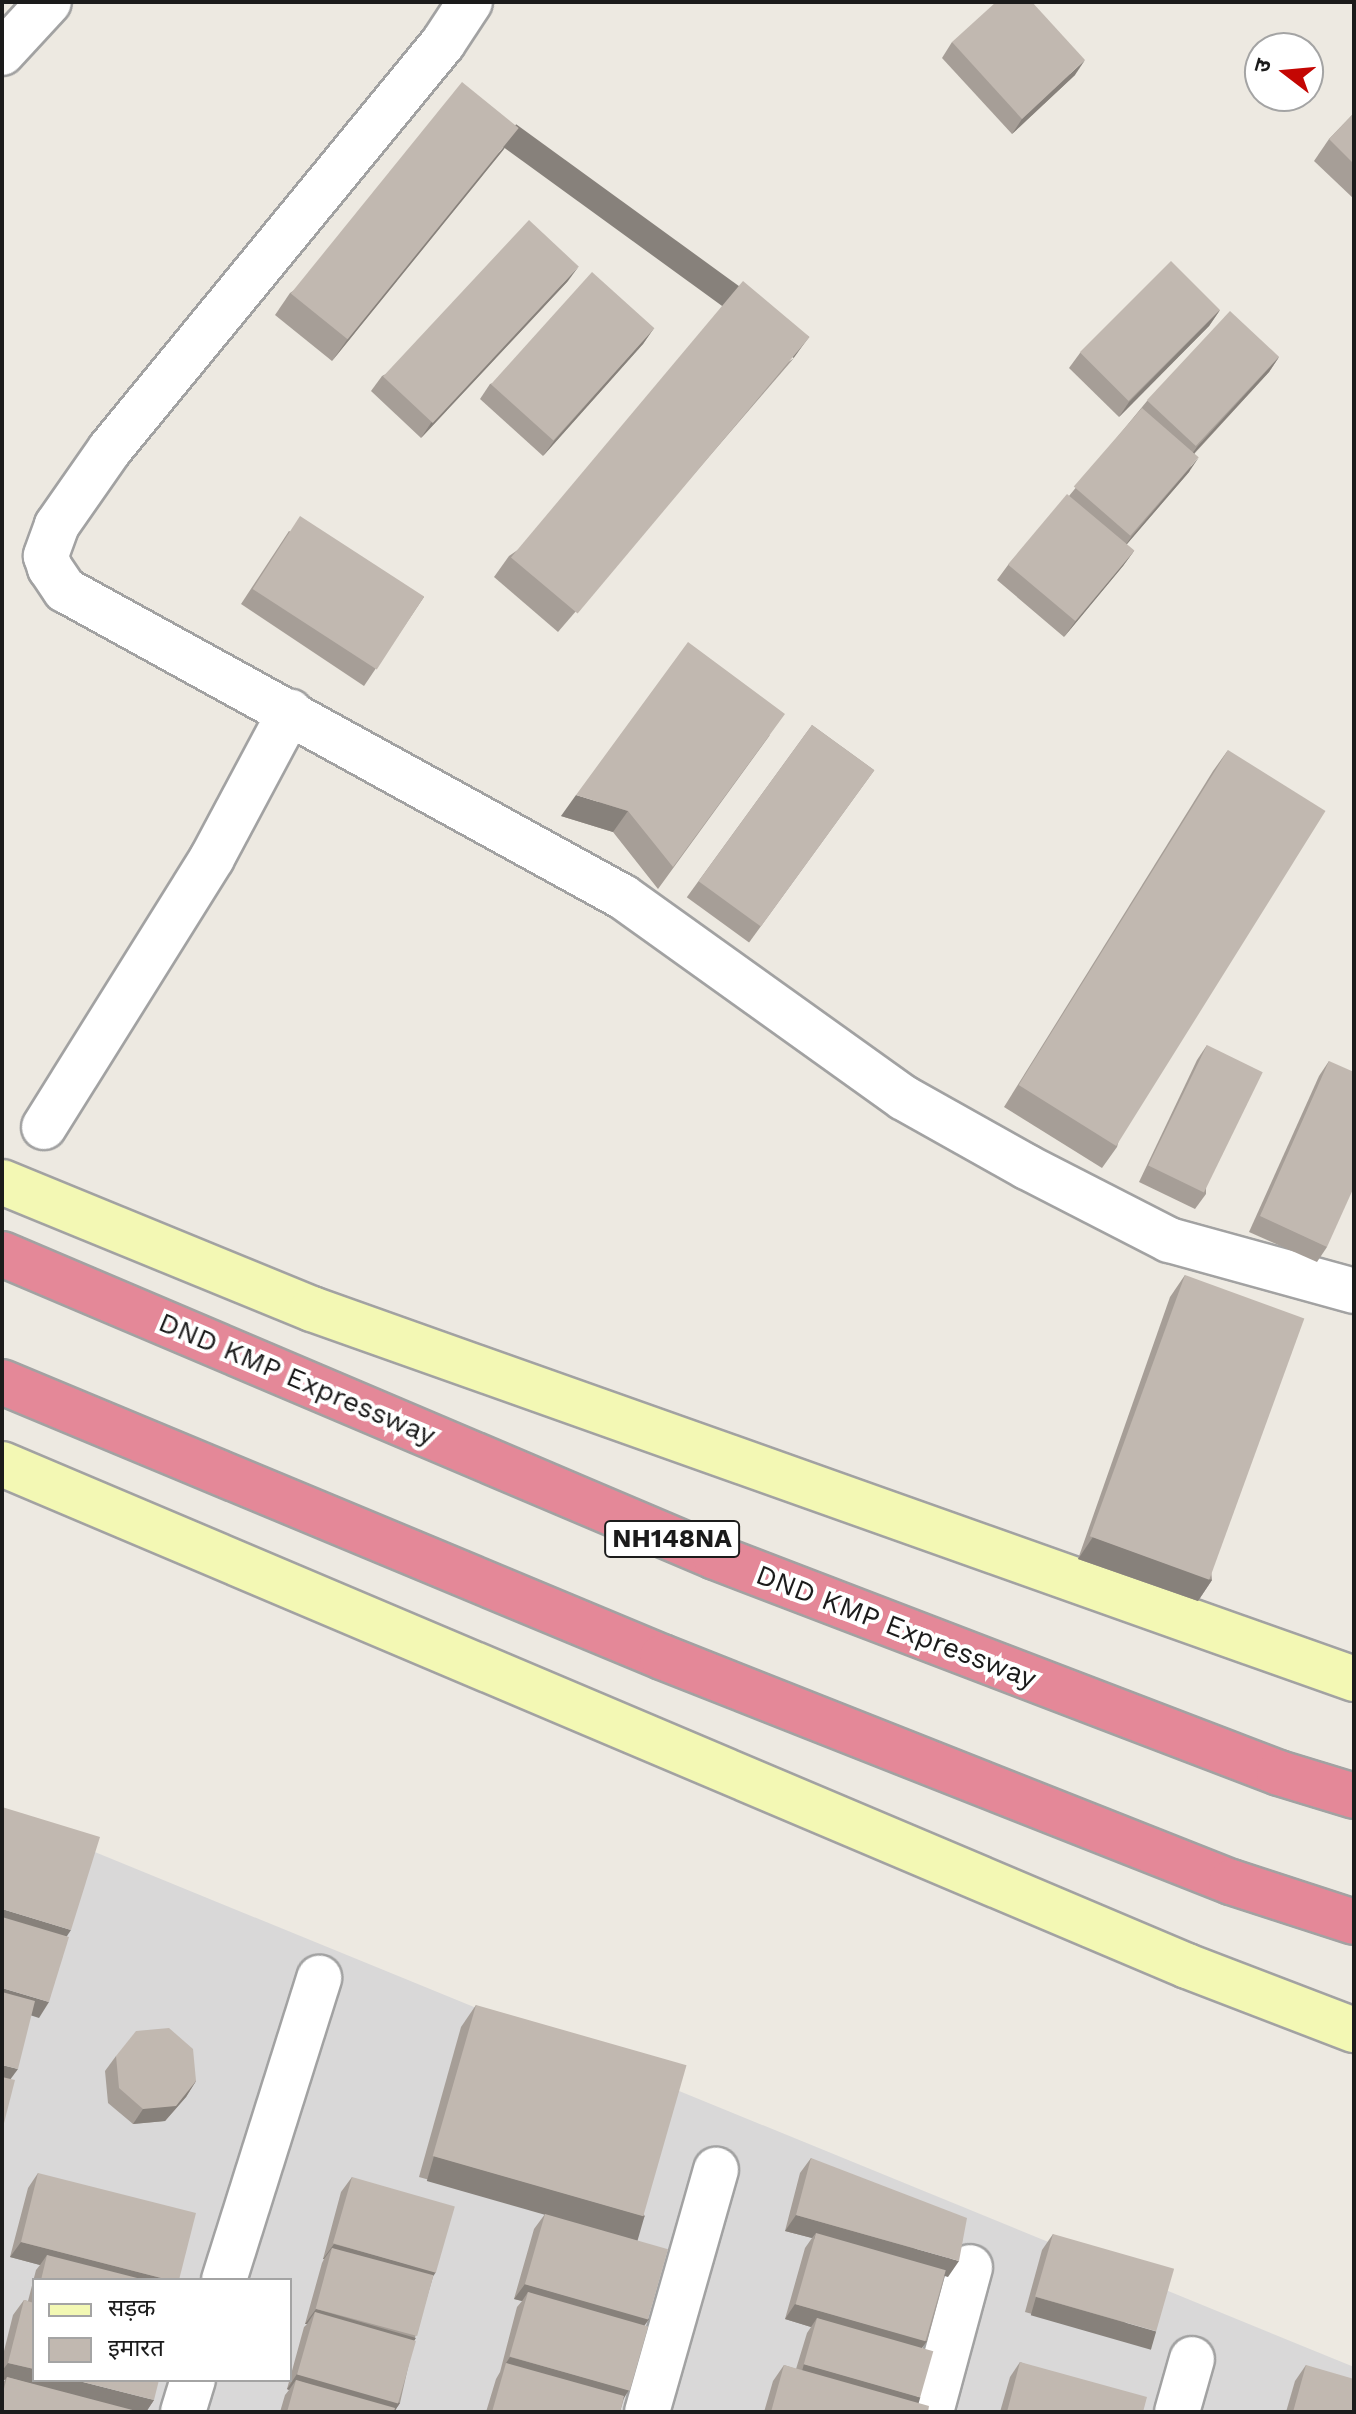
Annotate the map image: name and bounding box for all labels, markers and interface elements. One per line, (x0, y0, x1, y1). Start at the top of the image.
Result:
north arrow (1244, 32, 1324, 112)
text: उ (1249, 56, 1276, 75)
street label: DND KMP Expressway (153, 1305, 441, 1453)
road number: NH148NA (604, 1517, 740, 1561)
street label: DND KMP Expressway (751, 1558, 1041, 1696)
legend (32, 2278, 292, 2382)
text: सड़क (108, 2294, 156, 2322)
text: इमारत (108, 2334, 164, 2362)

